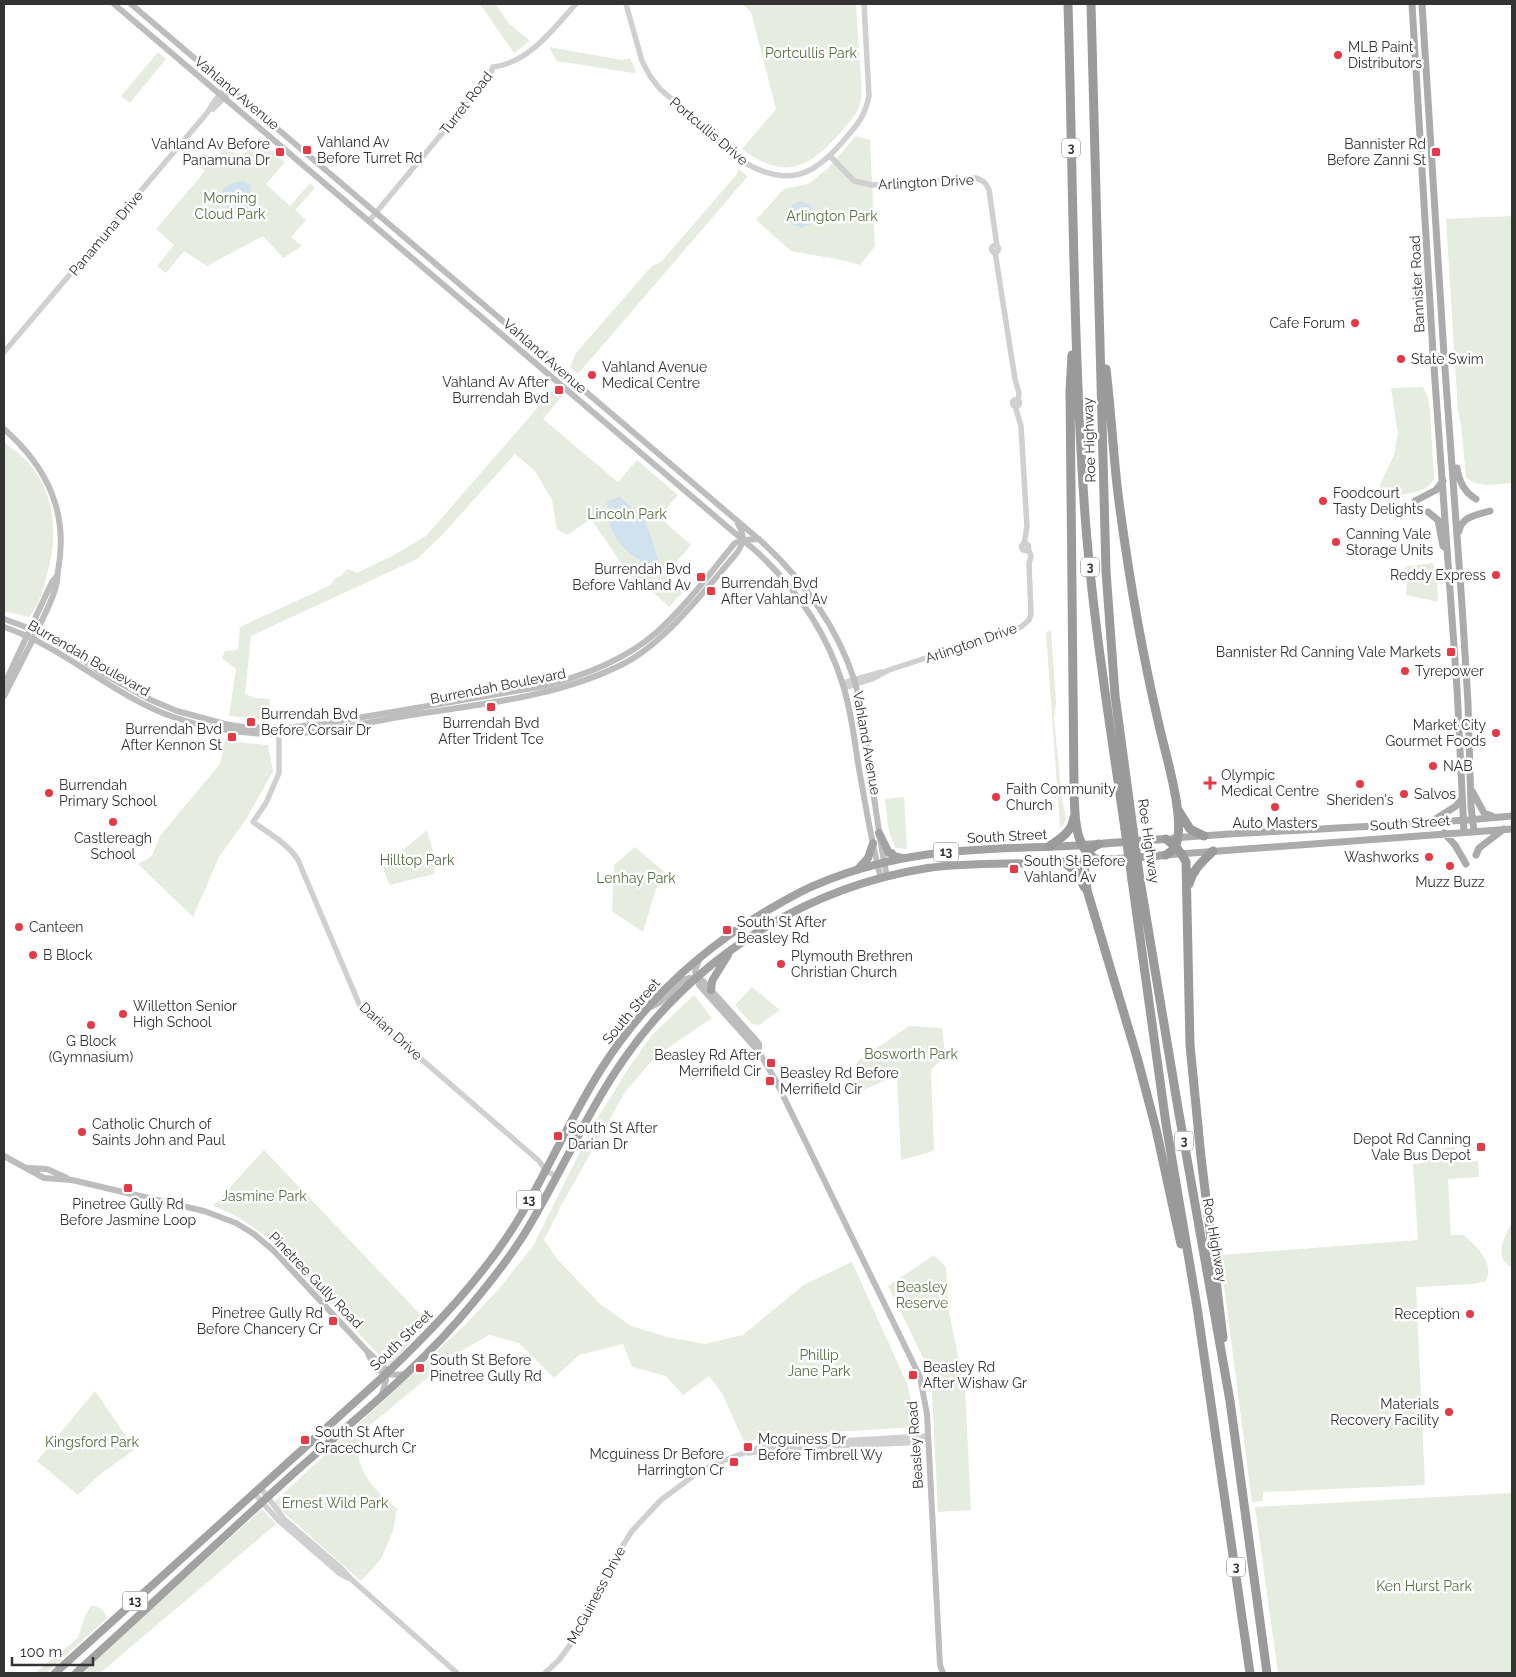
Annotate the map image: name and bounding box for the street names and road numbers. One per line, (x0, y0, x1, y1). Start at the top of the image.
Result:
street label: Vahland Avenue (192, 53, 282, 133)
street label: Turret Road (437, 68, 495, 138)
street label: Portcullis Drive (667, 94, 751, 168)
road number: 3 (1062, 138, 1080, 158)
street label: Arlington Drive (878, 171, 974, 193)
street label: Panamuna Drive (66, 187, 146, 279)
street label: Bannister Road (1406, 235, 1428, 333)
street label: Vahland Avenue (500, 315, 590, 397)
street label: Roe Highway (1080, 397, 1098, 483)
road number: 3 (1081, 558, 1099, 576)
street label: Burrendah Boulevard (25, 617, 153, 699)
street label: Arlington Drive (923, 620, 1019, 666)
street label: Burrendah Boulevard (429, 665, 567, 707)
street label: Vahland Avenue (850, 690, 884, 796)
street label: Roe Highway (1135, 798, 1163, 885)
street label: South Street (1369, 812, 1451, 834)
street label: South Street (966, 826, 1048, 846)
road number: 13 (934, 842, 958, 862)
street label: South Street (599, 975, 663, 1047)
street label: Darian Drive (357, 999, 425, 1063)
road number: 3 (1175, 1132, 1193, 1150)
road number: 13 (516, 1190, 542, 1210)
street label: Roe Highway (1200, 1197, 1230, 1284)
street label: Pinetree Gully Road (266, 1229, 366, 1331)
street label: South Street (367, 1306, 436, 1374)
street label: Beasley Road (904, 1400, 926, 1490)
street label: McGuiness Drive (564, 1544, 628, 1646)
road number: 3 (1227, 1558, 1245, 1576)
road number: 13 (122, 1592, 148, 1610)

